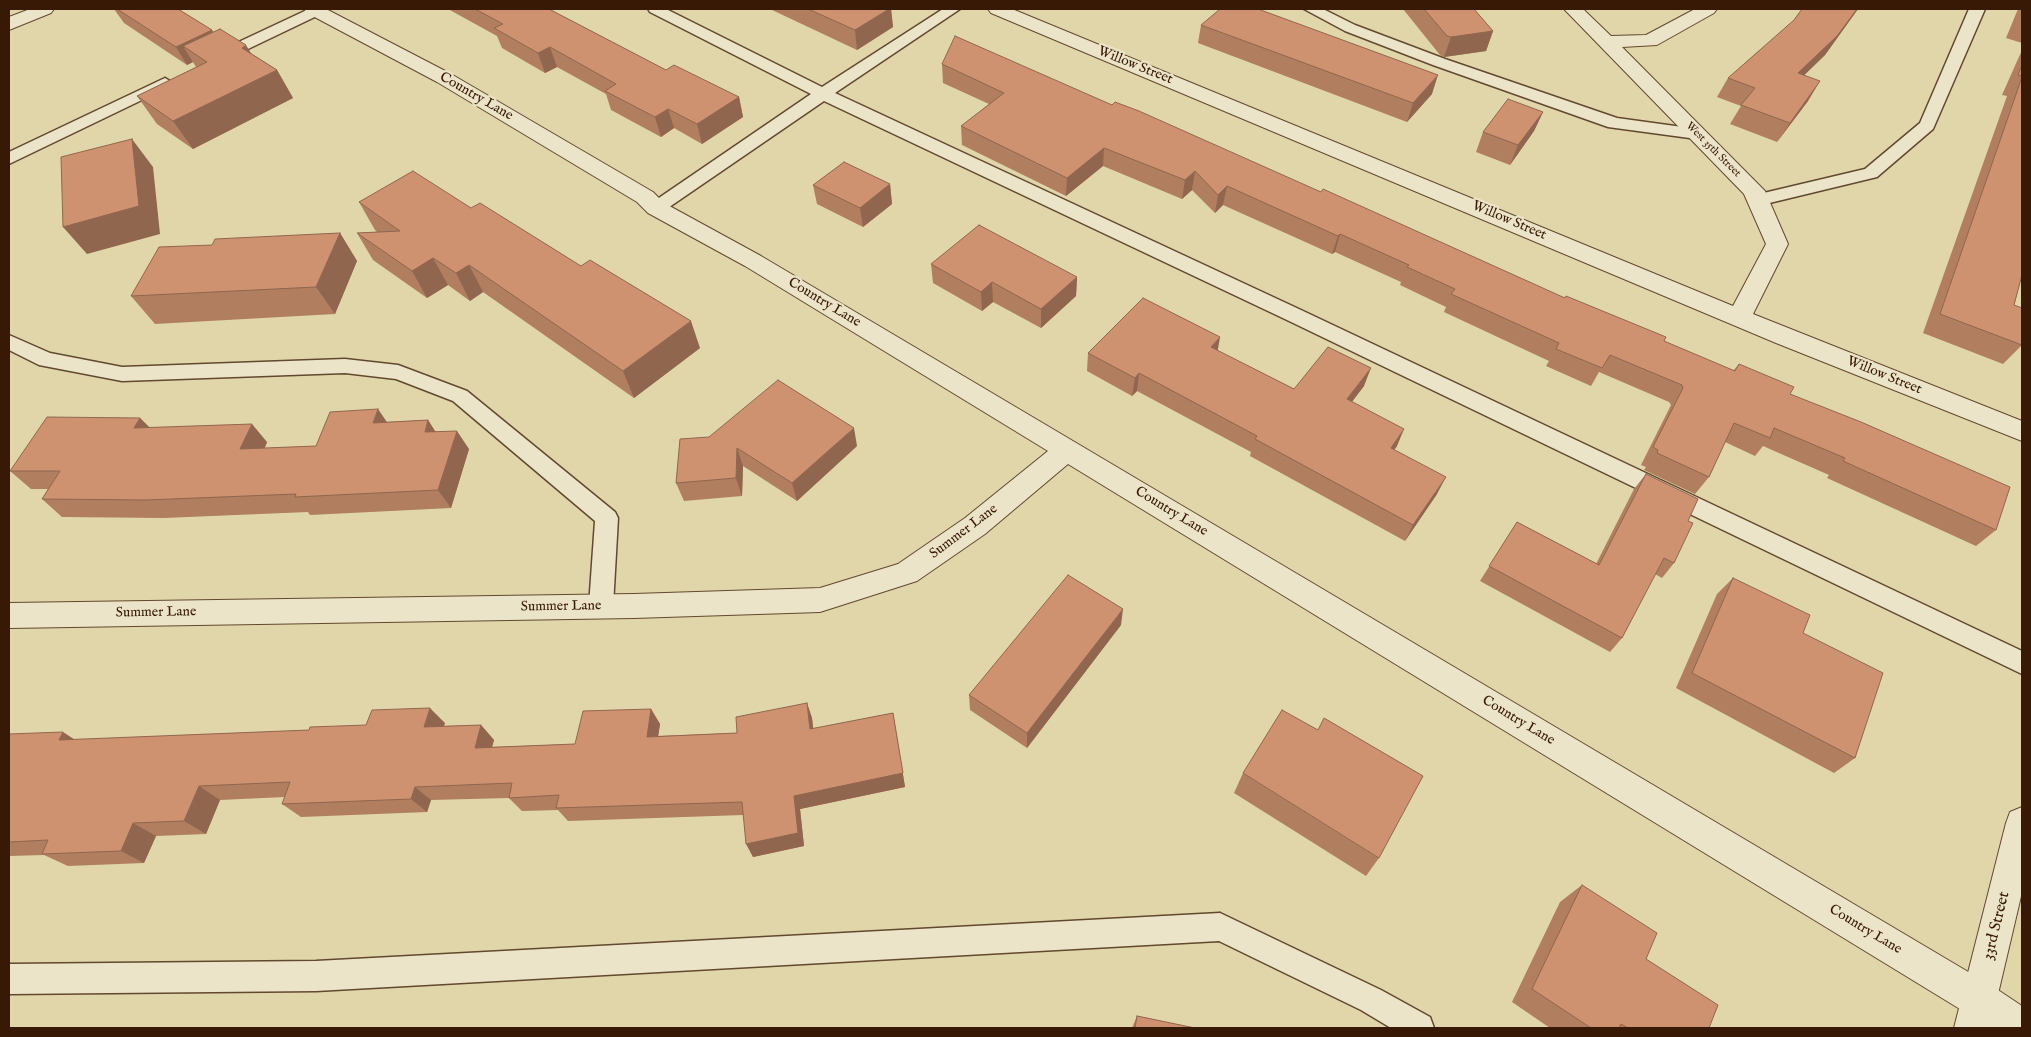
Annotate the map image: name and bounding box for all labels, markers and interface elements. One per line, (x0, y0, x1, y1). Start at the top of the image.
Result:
street label: Willow Street (1095, 43, 1175, 89)
street label: Country Lane (436, 69, 516, 125)
street label: West 35th Street (1683, 120, 1743, 180)
street label: Willow Street (1469, 198, 1549, 244)
street label: Country Lane (785, 275, 863, 331)
street label: Willow Street (1844, 353, 1924, 399)
street label: Country Lane (1132, 484, 1210, 540)
street label: Summer Lane (927, 501, 1001, 563)
street label: Summer Lane (521, 598, 601, 616)
street label: Summer Lane (116, 604, 196, 622)
street label: Country Lane (1479, 693, 1557, 749)
street label: 33rd Street (1979, 890, 2015, 962)
street label: Country Lane (1826, 902, 1904, 958)

